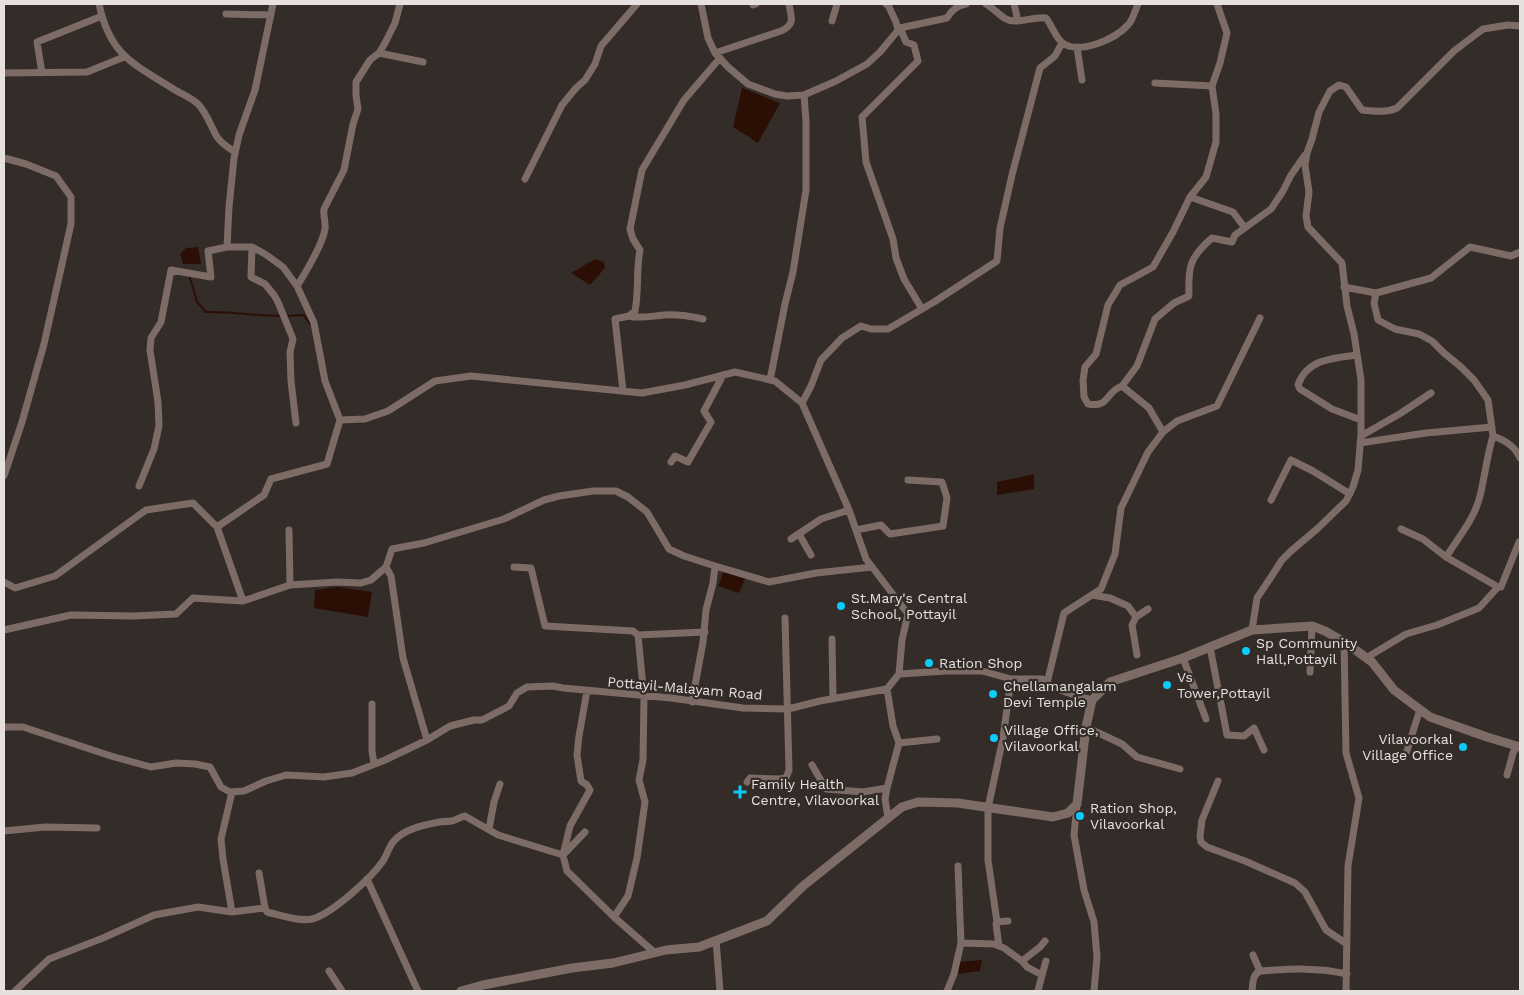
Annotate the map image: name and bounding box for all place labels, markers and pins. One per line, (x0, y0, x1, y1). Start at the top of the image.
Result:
place label: St.Mary's Central School, Pottayil (851, 590, 968, 622)
marker: St.Mary's Central School, Pottayil (835, 600, 847, 612)
place label: Sp Community Hall,Pottayil (1256, 635, 1358, 667)
marker: Sp Community Hall,Pottayil (1240, 645, 1252, 657)
place label: Ration Shop (939, 655, 1022, 671)
marker: Ration Shop (923, 657, 935, 669)
place label: Vs Tower,Pottayil (1177, 669, 1271, 701)
place label: Chellamangalam Devi Temple (1003, 678, 1117, 710)
marker: Vs Tower,Pottayil (1161, 679, 1173, 691)
marker: Chellamangalam Devi Temple (987, 688, 999, 700)
place label: Village Office, Vilavoorkal (1004, 722, 1098, 754)
place label: Vilavoorkal Village Office (1362, 731, 1454, 763)
marker: Village Office, Vilavoorkal (988, 732, 1000, 744)
marker: Vilavoorkal Village Office (1457, 741, 1469, 753)
place label: Family Health Centre, Vilavoorkal (751, 776, 880, 808)
marker: Family Health Centre, Vilavoorkal (733, 785, 747, 799)
place label: Ration Shop, Vilavoorkal (1090, 800, 1177, 832)
marker: Ration Shop, Vilavoorkal (1074, 810, 1086, 822)

